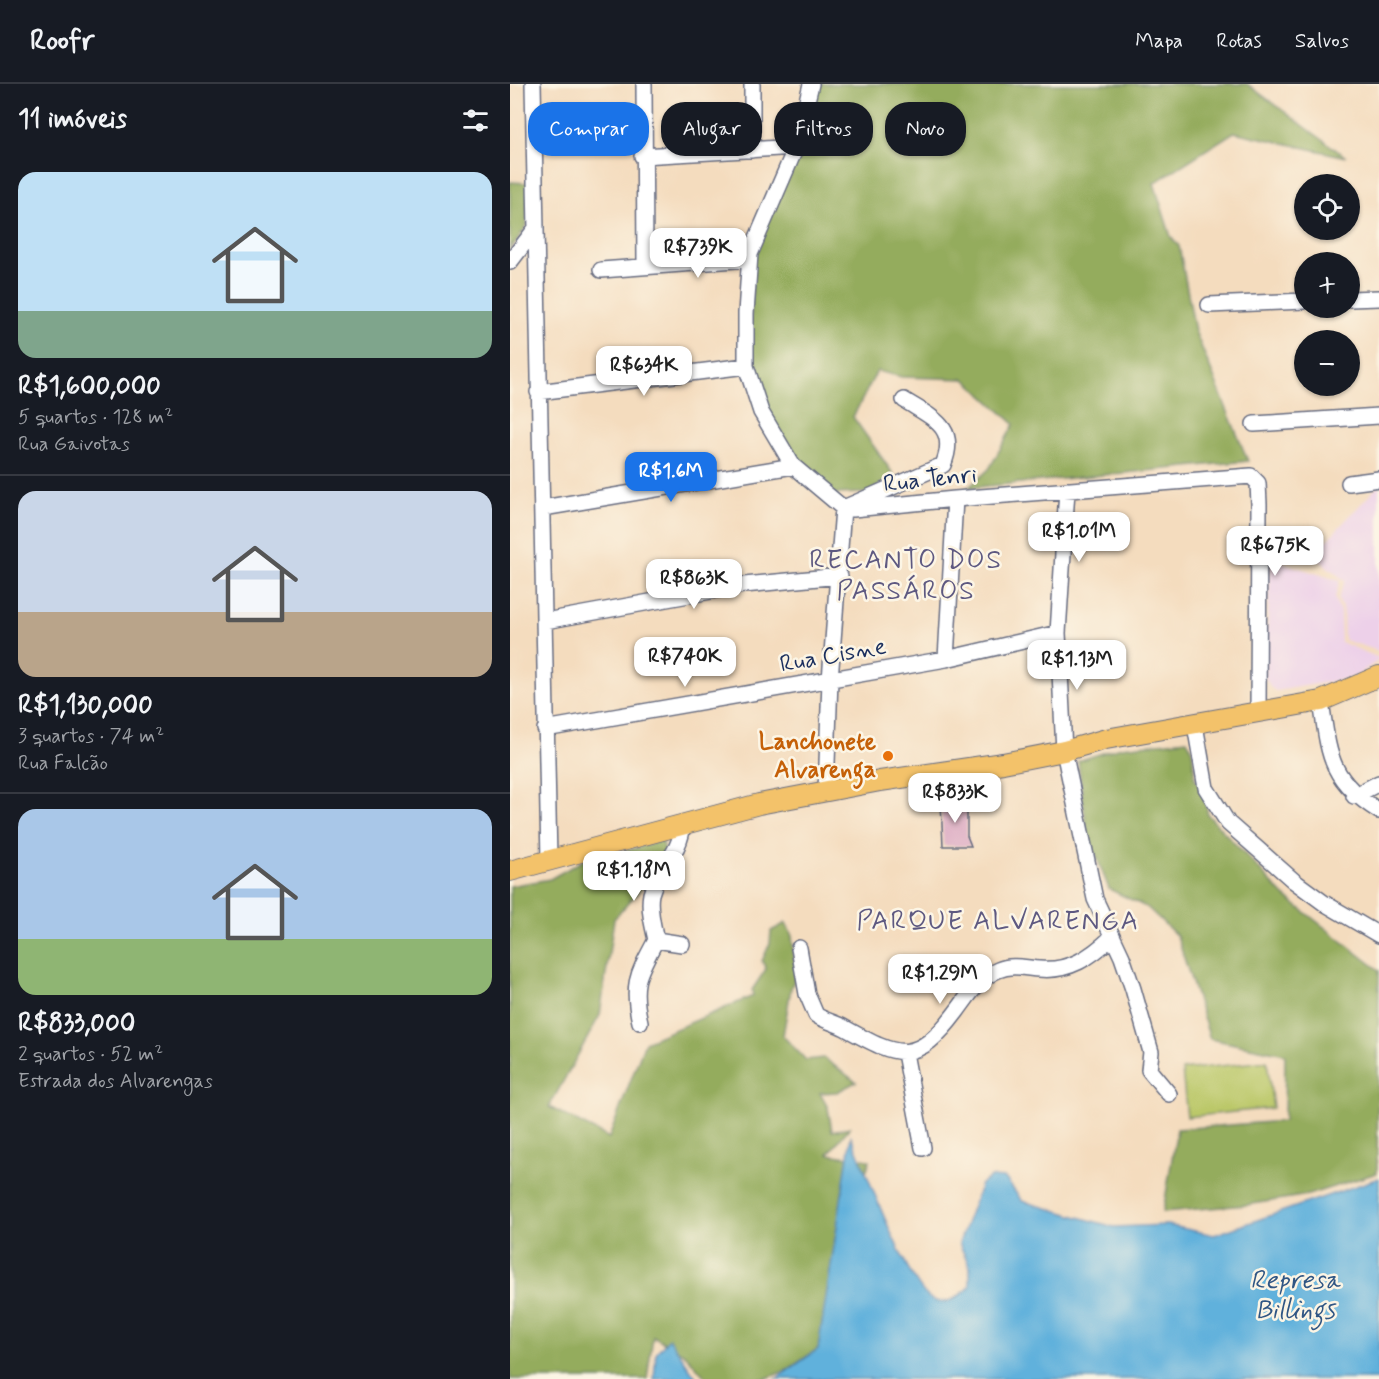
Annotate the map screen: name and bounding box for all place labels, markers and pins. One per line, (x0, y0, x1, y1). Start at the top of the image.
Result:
pin: R$739K (649, 228, 747, 279)
pin: R$634K (595, 346, 693, 397)
pin: R$1.6M (622, 452, 720, 503)
pin: R$1.01M (1024, 512, 1134, 563)
pin: R$675K (1226, 526, 1324, 577)
pin: R$863K (645, 559, 743, 610)
pin: R$740K (636, 637, 734, 688)
pin: R$1.13M (1022, 640, 1132, 691)
place label: Lanchonete Alvarenga (759, 727, 877, 789)
marker: Lanchonete Alvarenga (881, 749, 895, 763)
pin: R$833K (906, 773, 1004, 824)
pin: R$1.18M (579, 851, 689, 902)
pin: R$1.29M (885, 954, 995, 1005)

